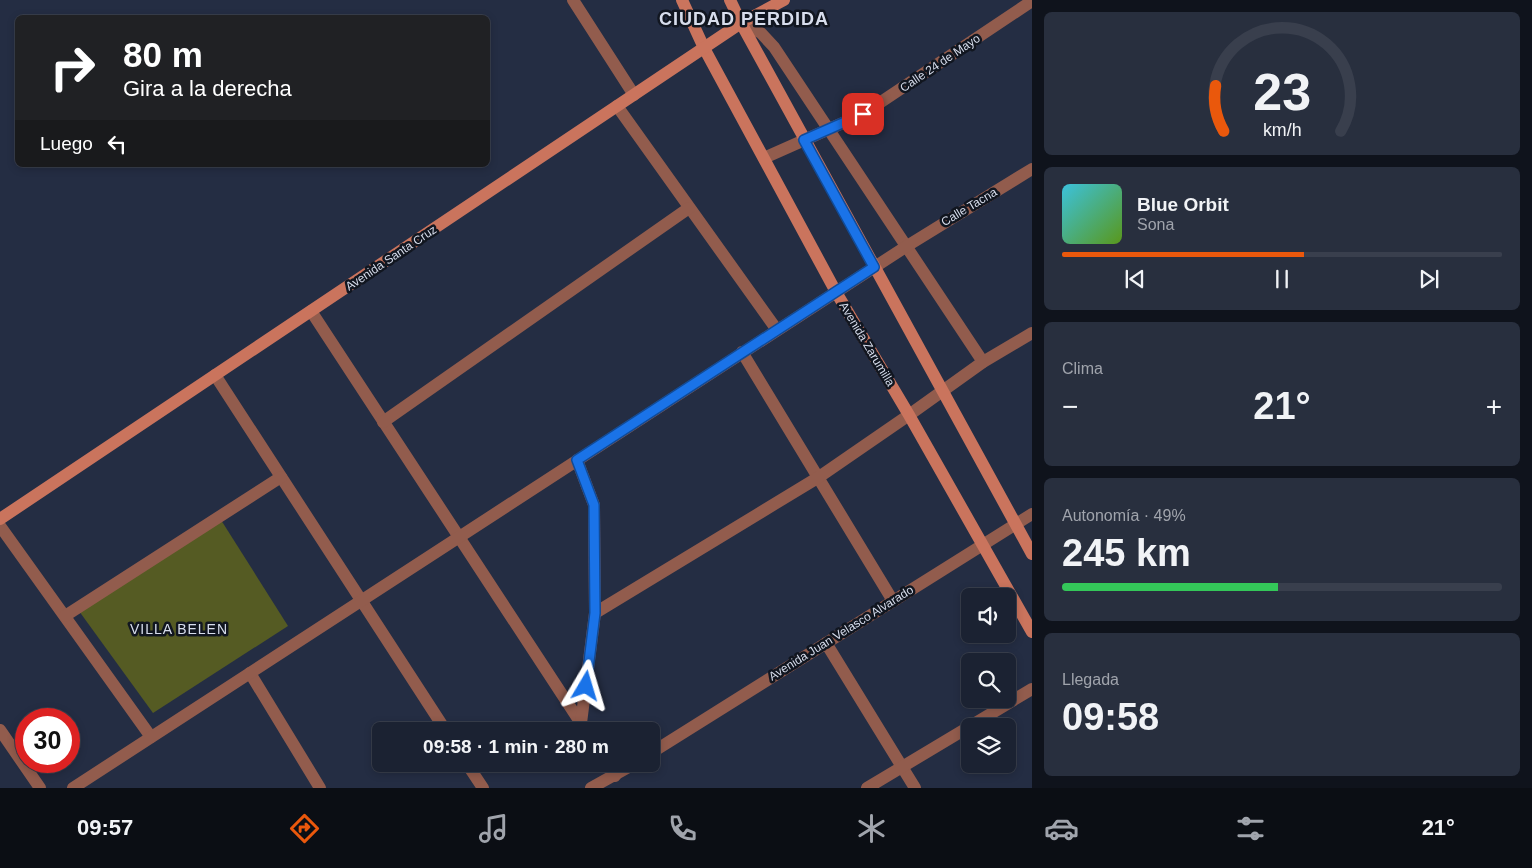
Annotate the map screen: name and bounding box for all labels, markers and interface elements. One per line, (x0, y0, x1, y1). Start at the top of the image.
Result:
district label: CIUDAD PERDIDA (659, 9, 829, 29)
street label: Calle 24 de Mayo (897, 31, 983, 95)
icon: right (40, 35, 105, 100)
text: 80 m (123, 35, 203, 74)
text: 23 (1253, 63, 1311, 121)
text: Gira a la derecha (123, 76, 292, 101)
pin (842, 93, 884, 135)
icon: arrive (849, 100, 877, 128)
text: km/h (1263, 120, 1301, 140)
icon: left (103, 130, 131, 158)
text: Luego (40, 133, 93, 154)
street label: Calle Tacna (939, 185, 1000, 229)
text: Blue Orbit (1137, 194, 1229, 215)
text: Sona (1137, 216, 1174, 233)
street label: Avenida Santa Cruz (343, 222, 439, 294)
icon: previous (1121, 265, 1149, 293)
icon: pause (1268, 265, 1296, 293)
icon: next (1415, 265, 1443, 293)
street label: Avenida Zarumilla (836, 299, 898, 389)
text: Clima (1062, 360, 1103, 377)
text: 21° (1253, 385, 1311, 427)
text: − (1062, 391, 1078, 422)
text: + (1486, 391, 1502, 422)
text: Autonomía · 49% (1062, 507, 1186, 524)
text: 245 km (1062, 532, 1191, 574)
street label: Avenida Juan Velasco Alvarado (766, 582, 916, 683)
map controls (961, 588, 1016, 773)
button: sound (961, 588, 1016, 643)
district label: VILLA BELEN (130, 621, 228, 637)
button: search (961, 653, 1016, 708)
position arrow (559, 659, 611, 711)
text: Llegada (1062, 671, 1119, 688)
text: 09:58 (1062, 696, 1159, 738)
speed limit sign: 30 (15, 708, 80, 773)
button: layers (961, 718, 1016, 773)
text: 09:58 · 1 min · 280 m (423, 736, 609, 757)
icon: directions (287, 811, 322, 846)
icon: music (476, 811, 511, 846)
icon: phone (665, 811, 700, 846)
icon: climate (854, 811, 889, 846)
icon: car (1044, 811, 1079, 846)
icon: filters (1233, 811, 1268, 846)
text: 09:57 (77, 815, 133, 840)
text: 21° (1422, 815, 1455, 840)

